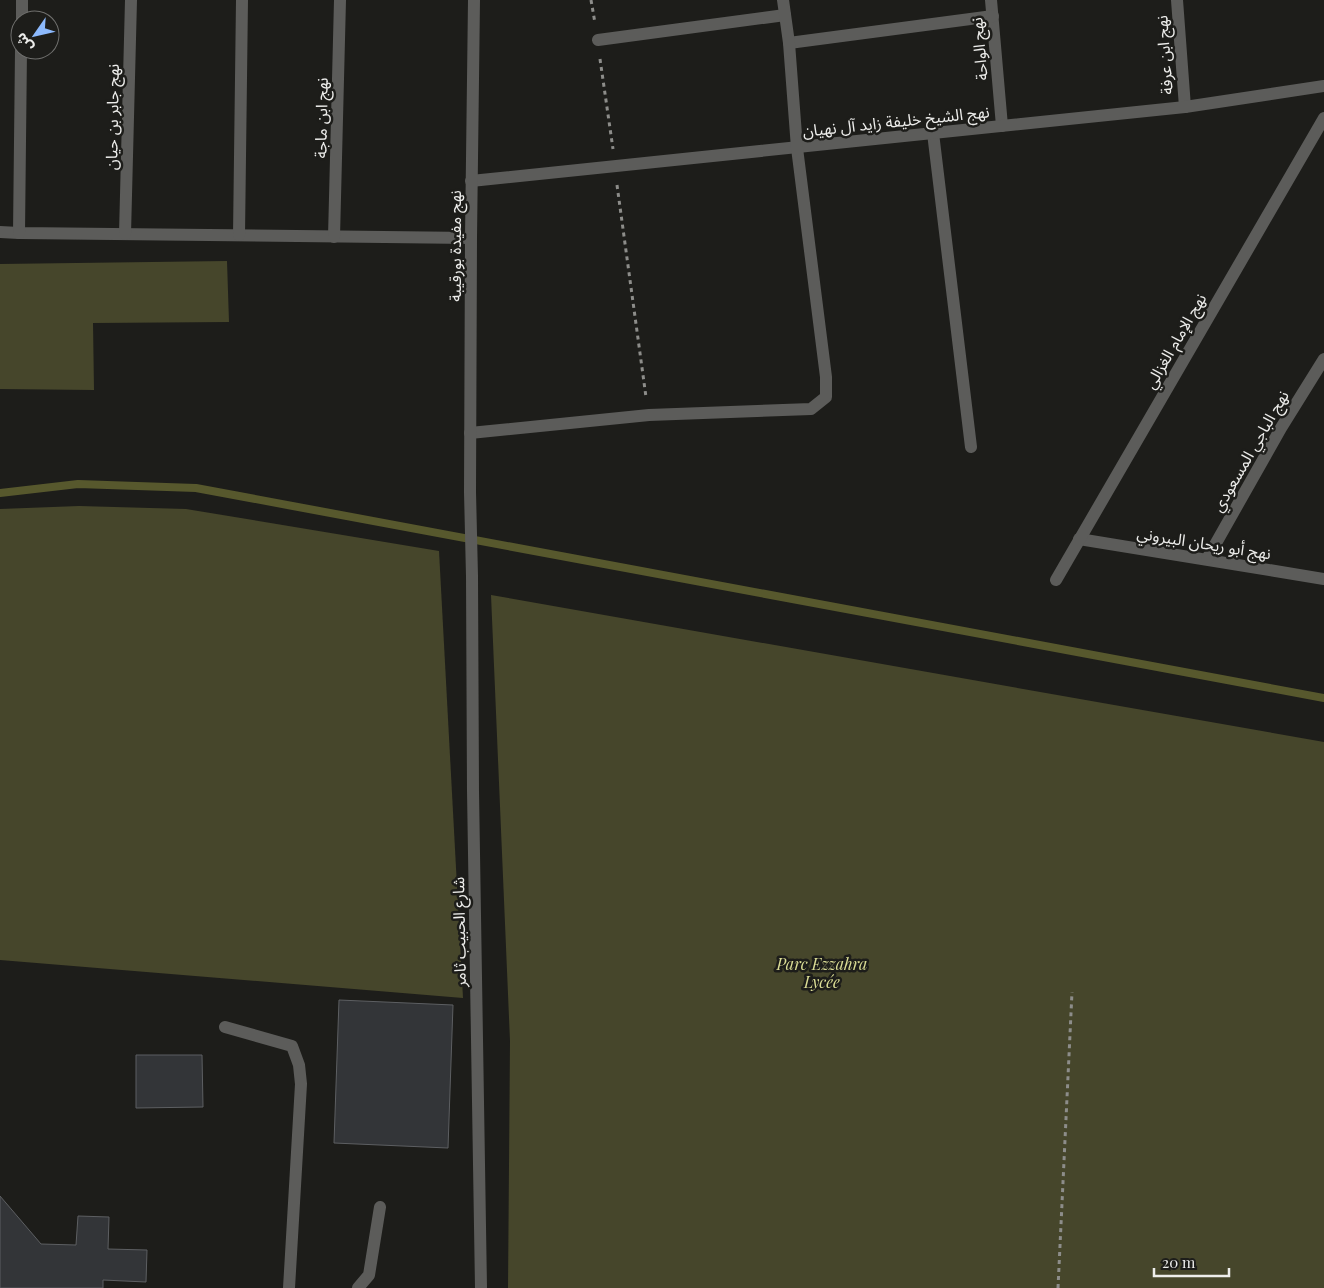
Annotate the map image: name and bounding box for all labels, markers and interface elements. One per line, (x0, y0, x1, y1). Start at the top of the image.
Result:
north arrow (10, 10, 60, 60)
street label: نهج ابن عرفة (1150, 14, 1180, 95)
street label: نهج الواحة (965, 16, 995, 81)
text: ش (11, 29, 37, 56)
street label: نهج جابر بن حيان (100, 64, 126, 170)
street label: نهج ابن ماجة (309, 77, 335, 159)
street label: نهج الشيخ خليفة زايد آل نهيان (801, 100, 991, 144)
street label: نهج مفيدة بورقيبة (444, 190, 468, 302)
street label: نهج الإمام الغزالي (1139, 289, 1213, 394)
street label: نهج الباجي المسعودي (1206, 386, 1295, 517)
street label: نهج أبو ريحان البيروني (1135, 522, 1273, 566)
street label: شارع الحبيب ثامر (447, 877, 473, 988)
park label: Parc Ezzahra Lycée (776, 953, 867, 992)
scale bar (1154, 1246, 1229, 1278)
text: 20 m (1162, 1252, 1196, 1272)

